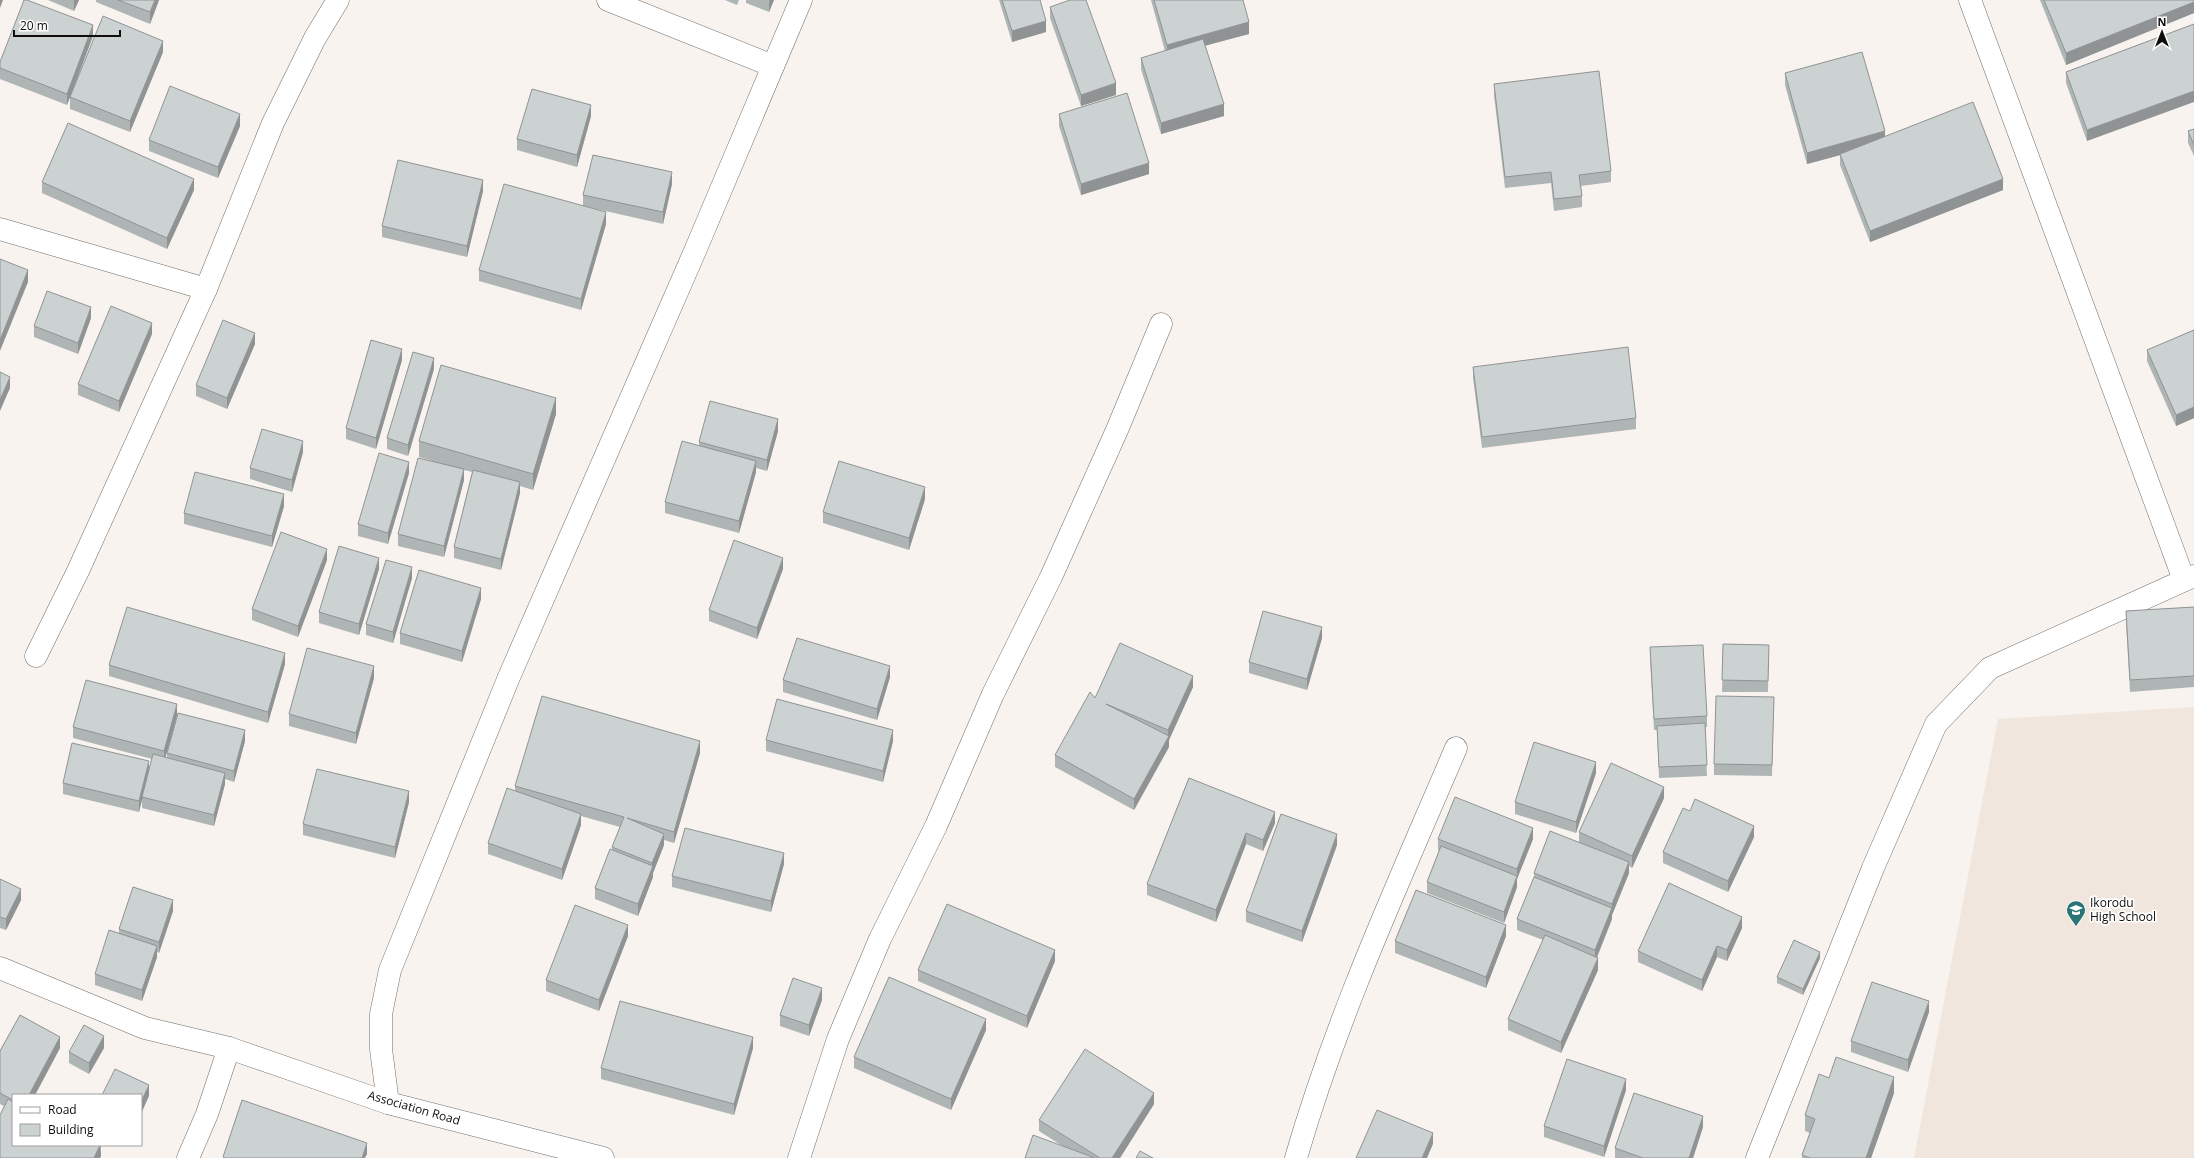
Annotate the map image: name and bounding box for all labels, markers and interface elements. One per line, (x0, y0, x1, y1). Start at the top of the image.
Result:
scale bar (14, 12, 120, 38)
north arrow (2142, 12, 2182, 52)
text: N (2158, 14, 2166, 29)
text: 20 m (20, 17, 48, 34)
place label: Ikorodu High School (2090, 894, 2156, 925)
school or university icon: Ikorodu High School (2065, 899, 2087, 927)
street label: Association Road (366, 1086, 462, 1129)
legend (12, 1094, 142, 1146)
text: Road (48, 1101, 77, 1118)
text: Building (48, 1121, 94, 1138)

